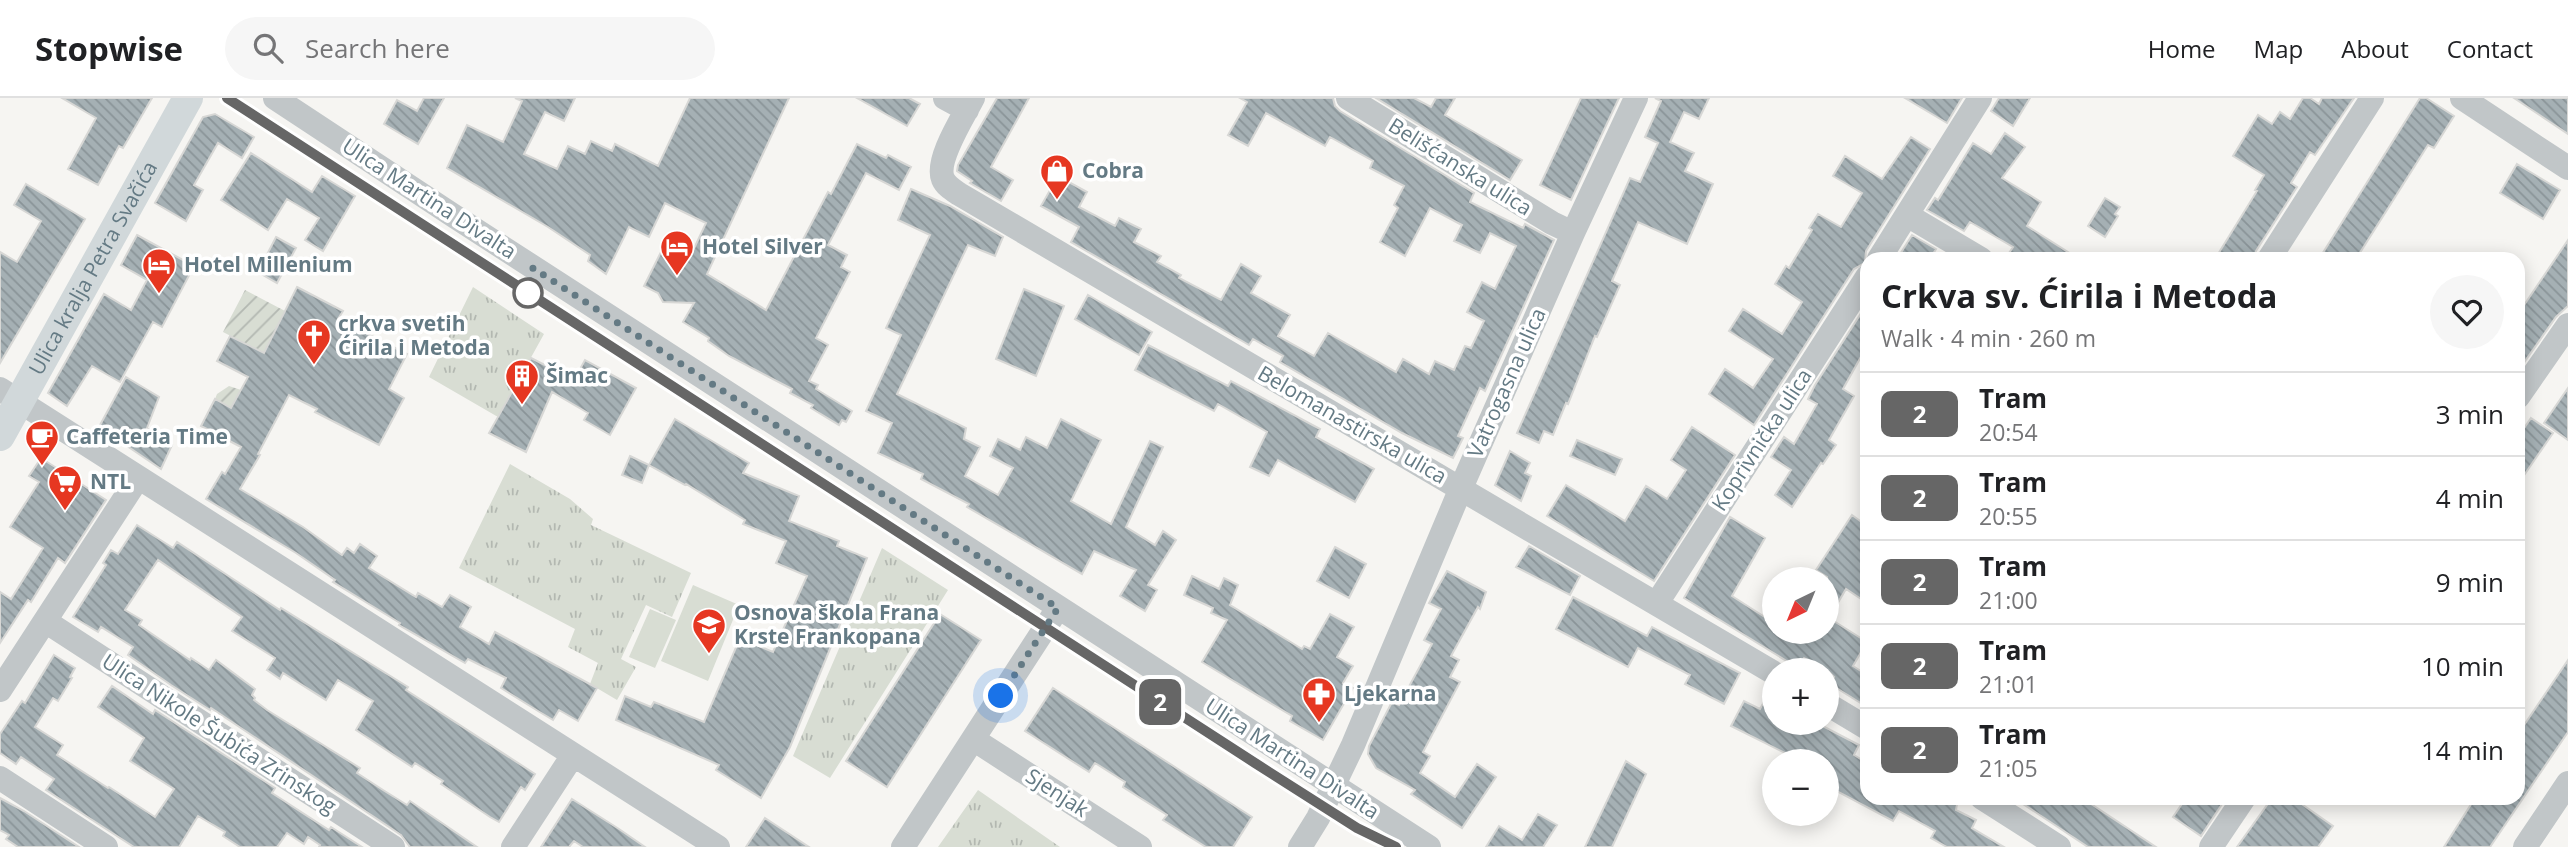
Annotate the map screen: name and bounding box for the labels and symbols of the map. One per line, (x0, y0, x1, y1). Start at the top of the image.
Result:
street label: Belišćanska ulica (1384, 111, 1537, 221)
street label: Ulica Martina Divalta (337, 131, 522, 265)
shop icon: Cobra (1038, 152, 1076, 201)
street label: Ulica kralja Petra Svačića (22, 156, 163, 380)
place label: Cobra (1082, 156, 1144, 184)
hotel icon: Hotel Silver (658, 228, 696, 277)
place label: Hotel Silver (702, 232, 823, 260)
hotel icon: Hotel Millenium (140, 246, 178, 295)
place label: Hotel Millenium (184, 250, 353, 278)
unlabelled marker (513, 278, 543, 308)
street label: Vatrogasna ulica (1461, 303, 1552, 462)
place label: crkva svetih Ćirila i Metoda (338, 309, 490, 361)
church icon: crkva svetih Ćirila i Metoda (295, 317, 333, 366)
building icon: Šimac (503, 357, 541, 406)
street label: Belomanastirska ulica (1253, 359, 1452, 490)
place label: Šimac (546, 361, 608, 389)
street label: Koprivnička ulica (1705, 363, 1818, 516)
cafe icon: Caffeteria Time (23, 418, 61, 467)
place label: Caffeteria Time (66, 422, 228, 450)
supermarket icon: NTL (46, 463, 84, 512)
place label: NTL (90, 467, 131, 495)
north arrow (1762, 567, 1839, 644)
place label: Osnova škola Frana Krste Frankopana (734, 598, 939, 650)
school or university icon: Osnova škola Frana Krste Frankopana (690, 606, 728, 655)
street label: Ulica Nikole Šubića Zrinskog (97, 647, 342, 820)
pharmacy icon: Ljekarna (1300, 675, 1338, 724)
your location (983, 678, 1018, 713)
line badge: 2 (1137, 679, 1183, 725)
place label: Ljekarna (1344, 679, 1436, 707)
street label: Ulica Martina Divalta (1200, 691, 1385, 825)
street label: Sjenjak (1021, 761, 1094, 823)

